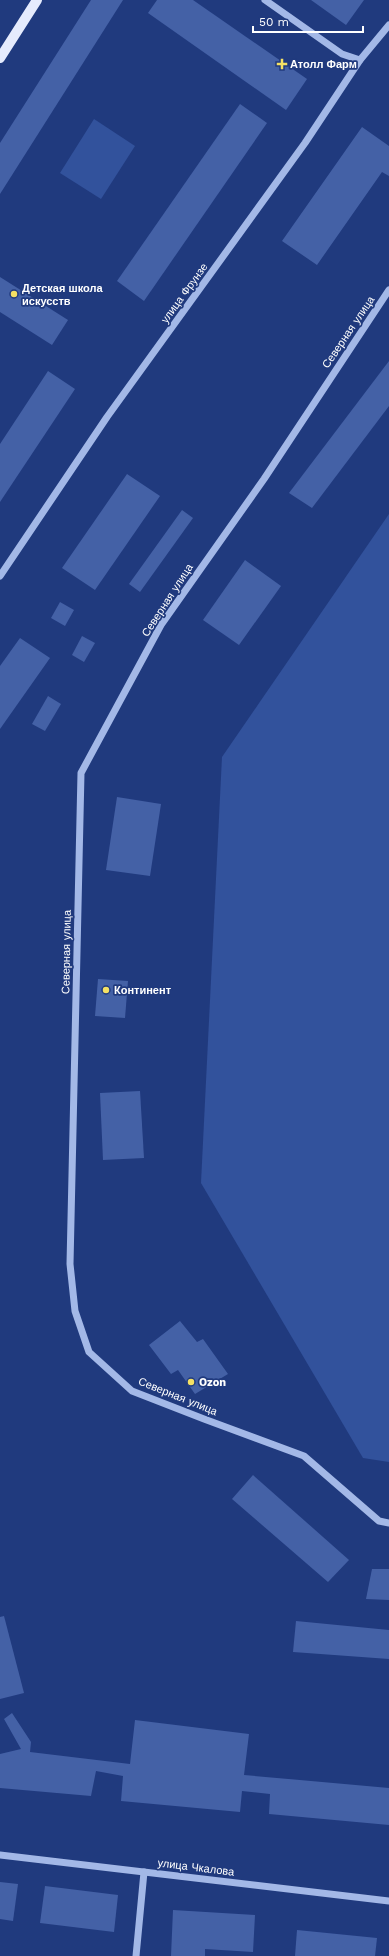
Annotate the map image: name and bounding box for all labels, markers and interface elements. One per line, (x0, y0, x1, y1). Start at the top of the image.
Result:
scale bar (253, 8, 363, 34)
text: 50 m (259, 15, 289, 29)
place label: Атолл Фарм (290, 58, 357, 71)
marker: Атолл Фарм (277, 59, 287, 69)
street label: улица Фрунзе (158, 261, 211, 326)
place label: Детская школа искусств (22, 282, 103, 308)
marker: Детская школа искусств (9, 289, 19, 299)
street label: Северная улица (319, 293, 378, 371)
street label: Северная улица (139, 561, 196, 639)
street label: Северная улица (59, 909, 74, 994)
place label: Континент (114, 984, 172, 997)
marker: Континент (101, 985, 111, 995)
street label: Северная улица (136, 1375, 220, 1419)
place label: Ozon (199, 1376, 226, 1389)
marker: Ozon (186, 1377, 196, 1387)
street label: улица Чкалова (157, 1856, 236, 1879)

